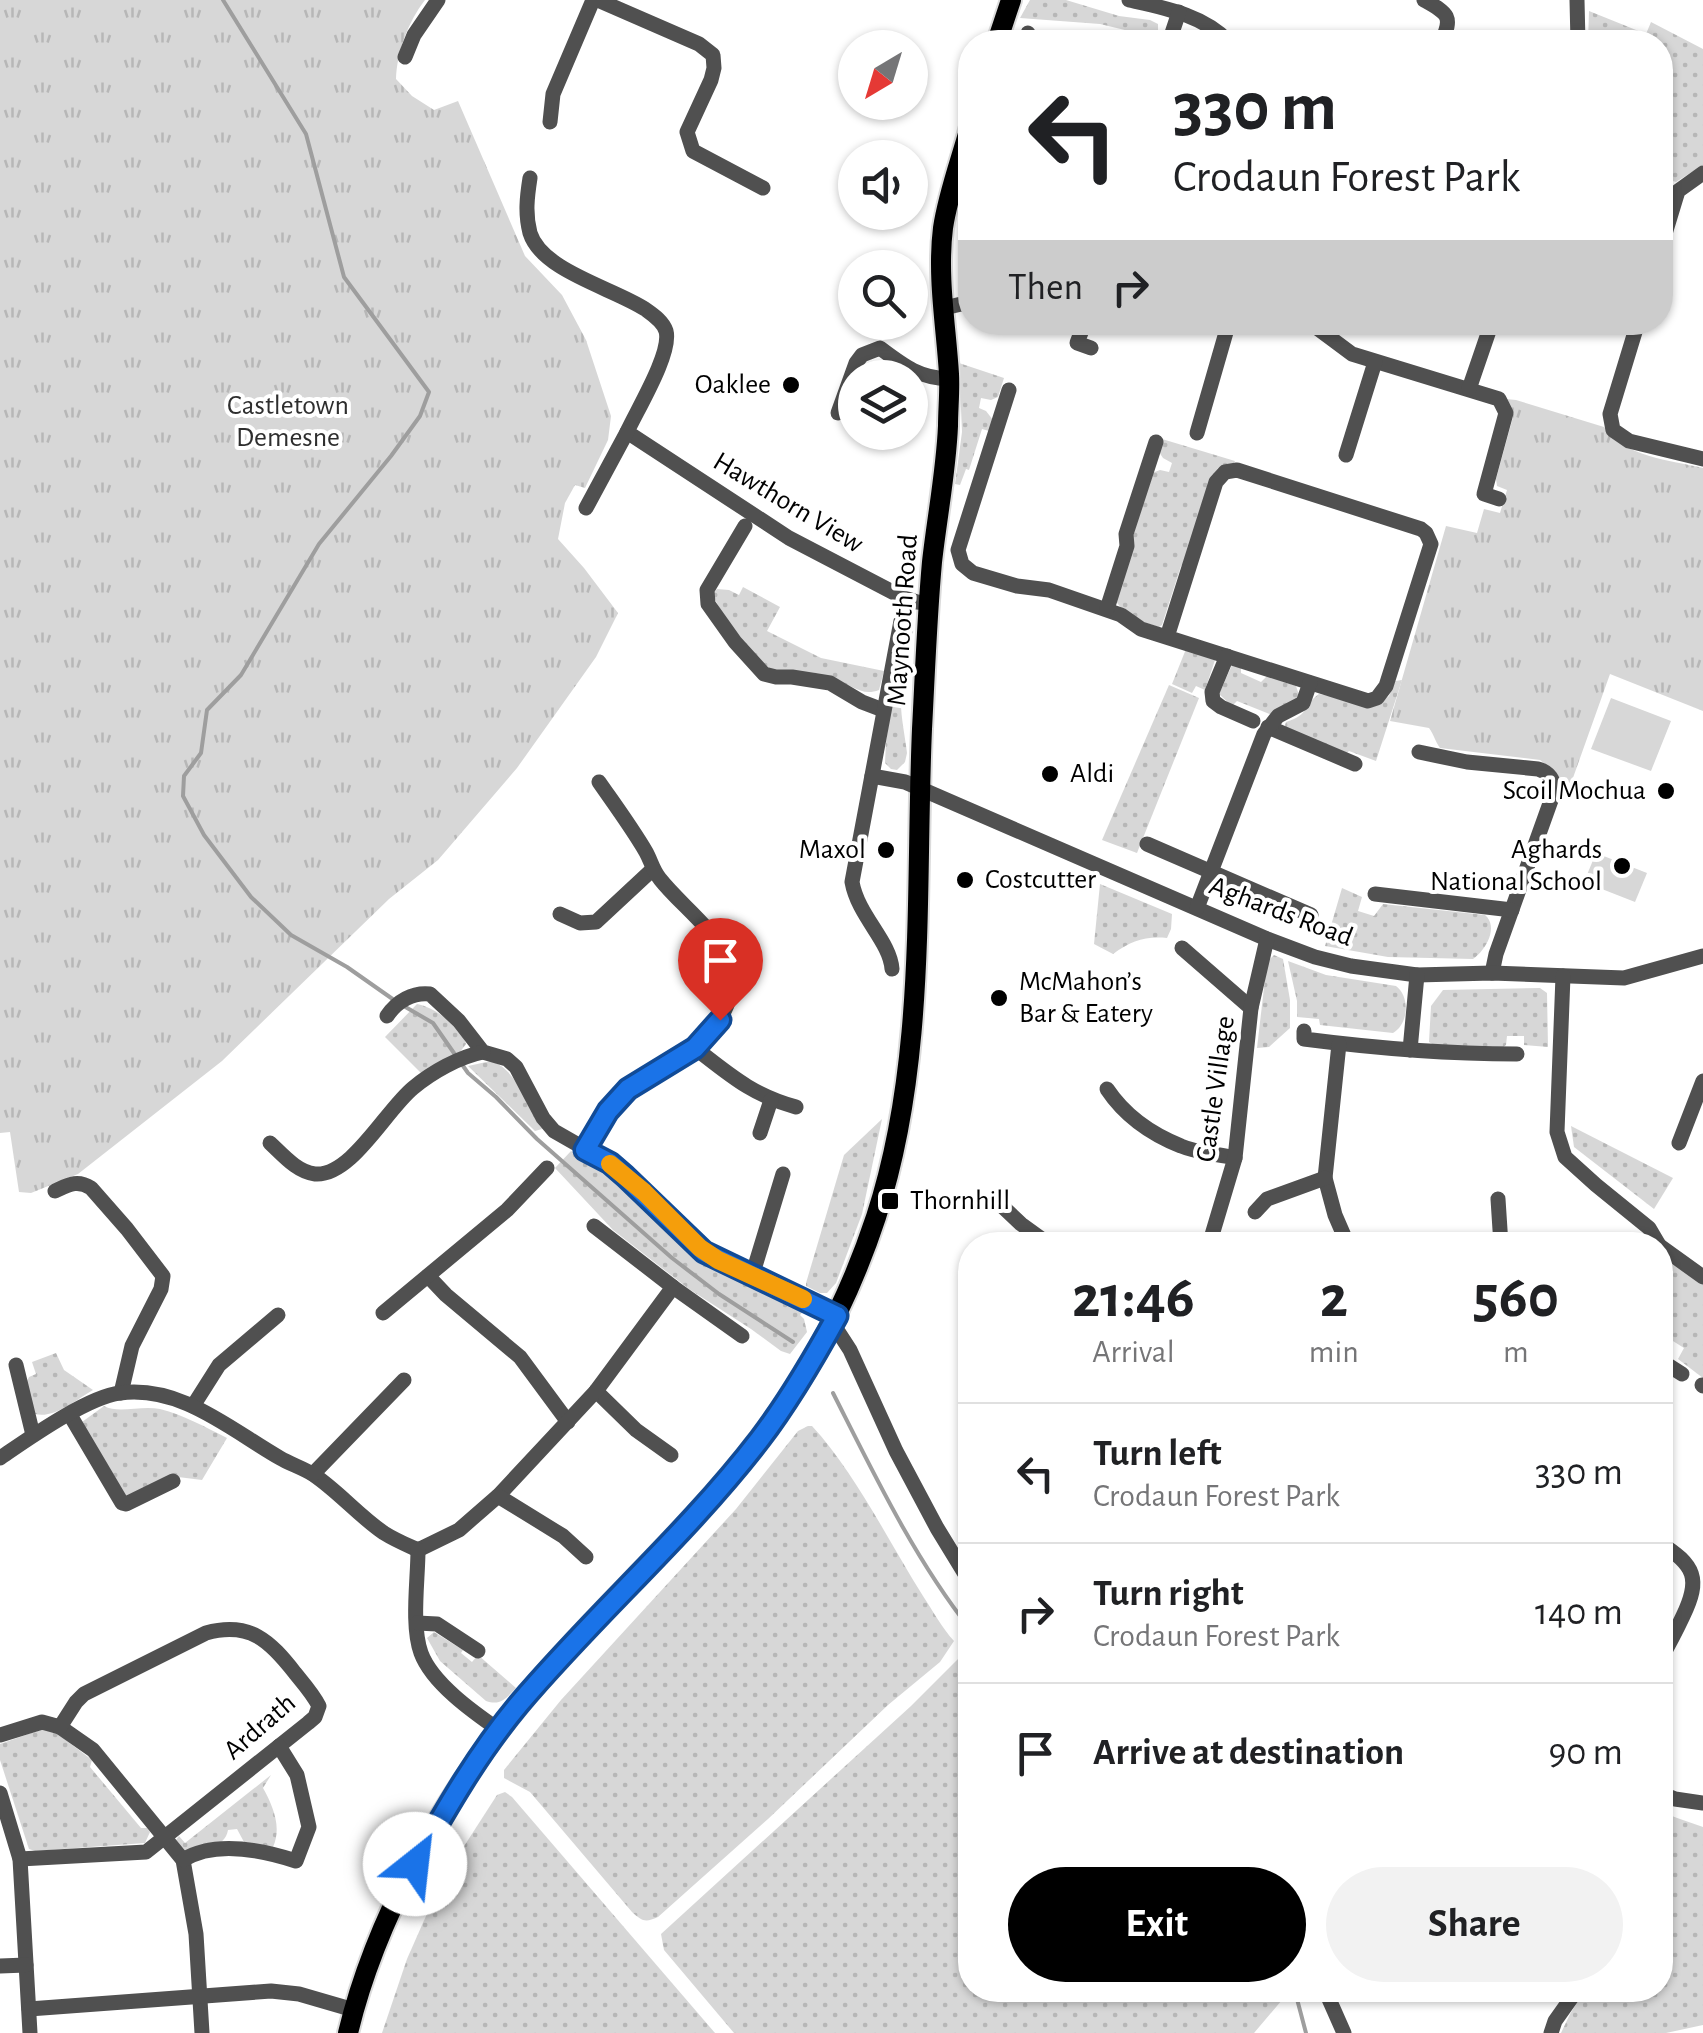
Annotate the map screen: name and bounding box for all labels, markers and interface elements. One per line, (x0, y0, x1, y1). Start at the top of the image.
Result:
north arrow (838, 30, 928, 120)
map controls (838, 30, 928, 450)
icon: left (1008, 70, 1138, 200)
text: 330 m (1173, 73, 1337, 143)
button: sound (838, 140, 928, 230)
text: Crodaun Forest Park (1173, 155, 1520, 200)
button: search (838, 250, 928, 340)
icon: right (1103, 260, 1158, 315)
text: Then (1008, 269, 1083, 307)
button: layers (838, 360, 928, 450)
place label: Oaklee (695, 371, 771, 399)
marker: Oaklee (780, 374, 802, 396)
park label: Castletown Demesne (227, 392, 349, 452)
street label: Hawthorn View (708, 447, 868, 559)
street label: Maynooth Road (883, 533, 923, 707)
place label: Aldi (1070, 760, 1114, 788)
marker: Aldi (1039, 763, 1061, 785)
place label: Scoil Mochua (1503, 777, 1646, 805)
marker: Scoil Mochua (1655, 780, 1677, 802)
place label: Maxol (799, 836, 866, 864)
place label: Aghards National School (1430, 836, 1602, 896)
marker: Maxol (875, 839, 897, 861)
marker: Aghards National School (1611, 855, 1633, 877)
place label: Costcutter (985, 866, 1096, 894)
marker: Costcutter (954, 869, 976, 891)
street label: Aghards Road (1205, 872, 1357, 952)
pin (678, 918, 763, 1021)
icon: arrive (693, 933, 748, 988)
place label: McMahon’s Bar & Eatery (1019, 968, 1153, 1028)
marker: McMahon’s Bar & Eatery (988, 987, 1010, 1009)
street label: Castle Village (1192, 1014, 1240, 1164)
place label: Thornhill (910, 1187, 1010, 1215)
marker: Thornhill (879, 1190, 901, 1212)
text: 21:46 (1072, 1268, 1195, 1328)
text: 2 (1320, 1268, 1348, 1328)
text: 560 (1473, 1268, 1559, 1328)
text: Arrival (1092, 1336, 1175, 1368)
text: min (1309, 1336, 1359, 1368)
text: m (1503, 1336, 1529, 1368)
text: Turn left (1093, 1435, 1221, 1473)
icon: left (1008, 1446, 1063, 1501)
text: 330 m (1535, 1454, 1623, 1492)
text: Crodaun Forest Park (1093, 1480, 1340, 1512)
text: Turn right (1093, 1575, 1243, 1613)
icon: right (1008, 1586, 1063, 1641)
text: 140 m (1535, 1594, 1623, 1632)
text: Crodaun Forest Park (1093, 1620, 1340, 1652)
street label: Ardrath (219, 1689, 301, 1765)
icon: arrive (1008, 1726, 1063, 1781)
text: Arrive at destination (1093, 1734, 1404, 1772)
text: 90 m (1548, 1734, 1623, 1772)
position arrow (363, 1812, 467, 1916)
button: Exit (1008, 1867, 1306, 1982)
button: Share (1326, 1867, 1623, 1982)

